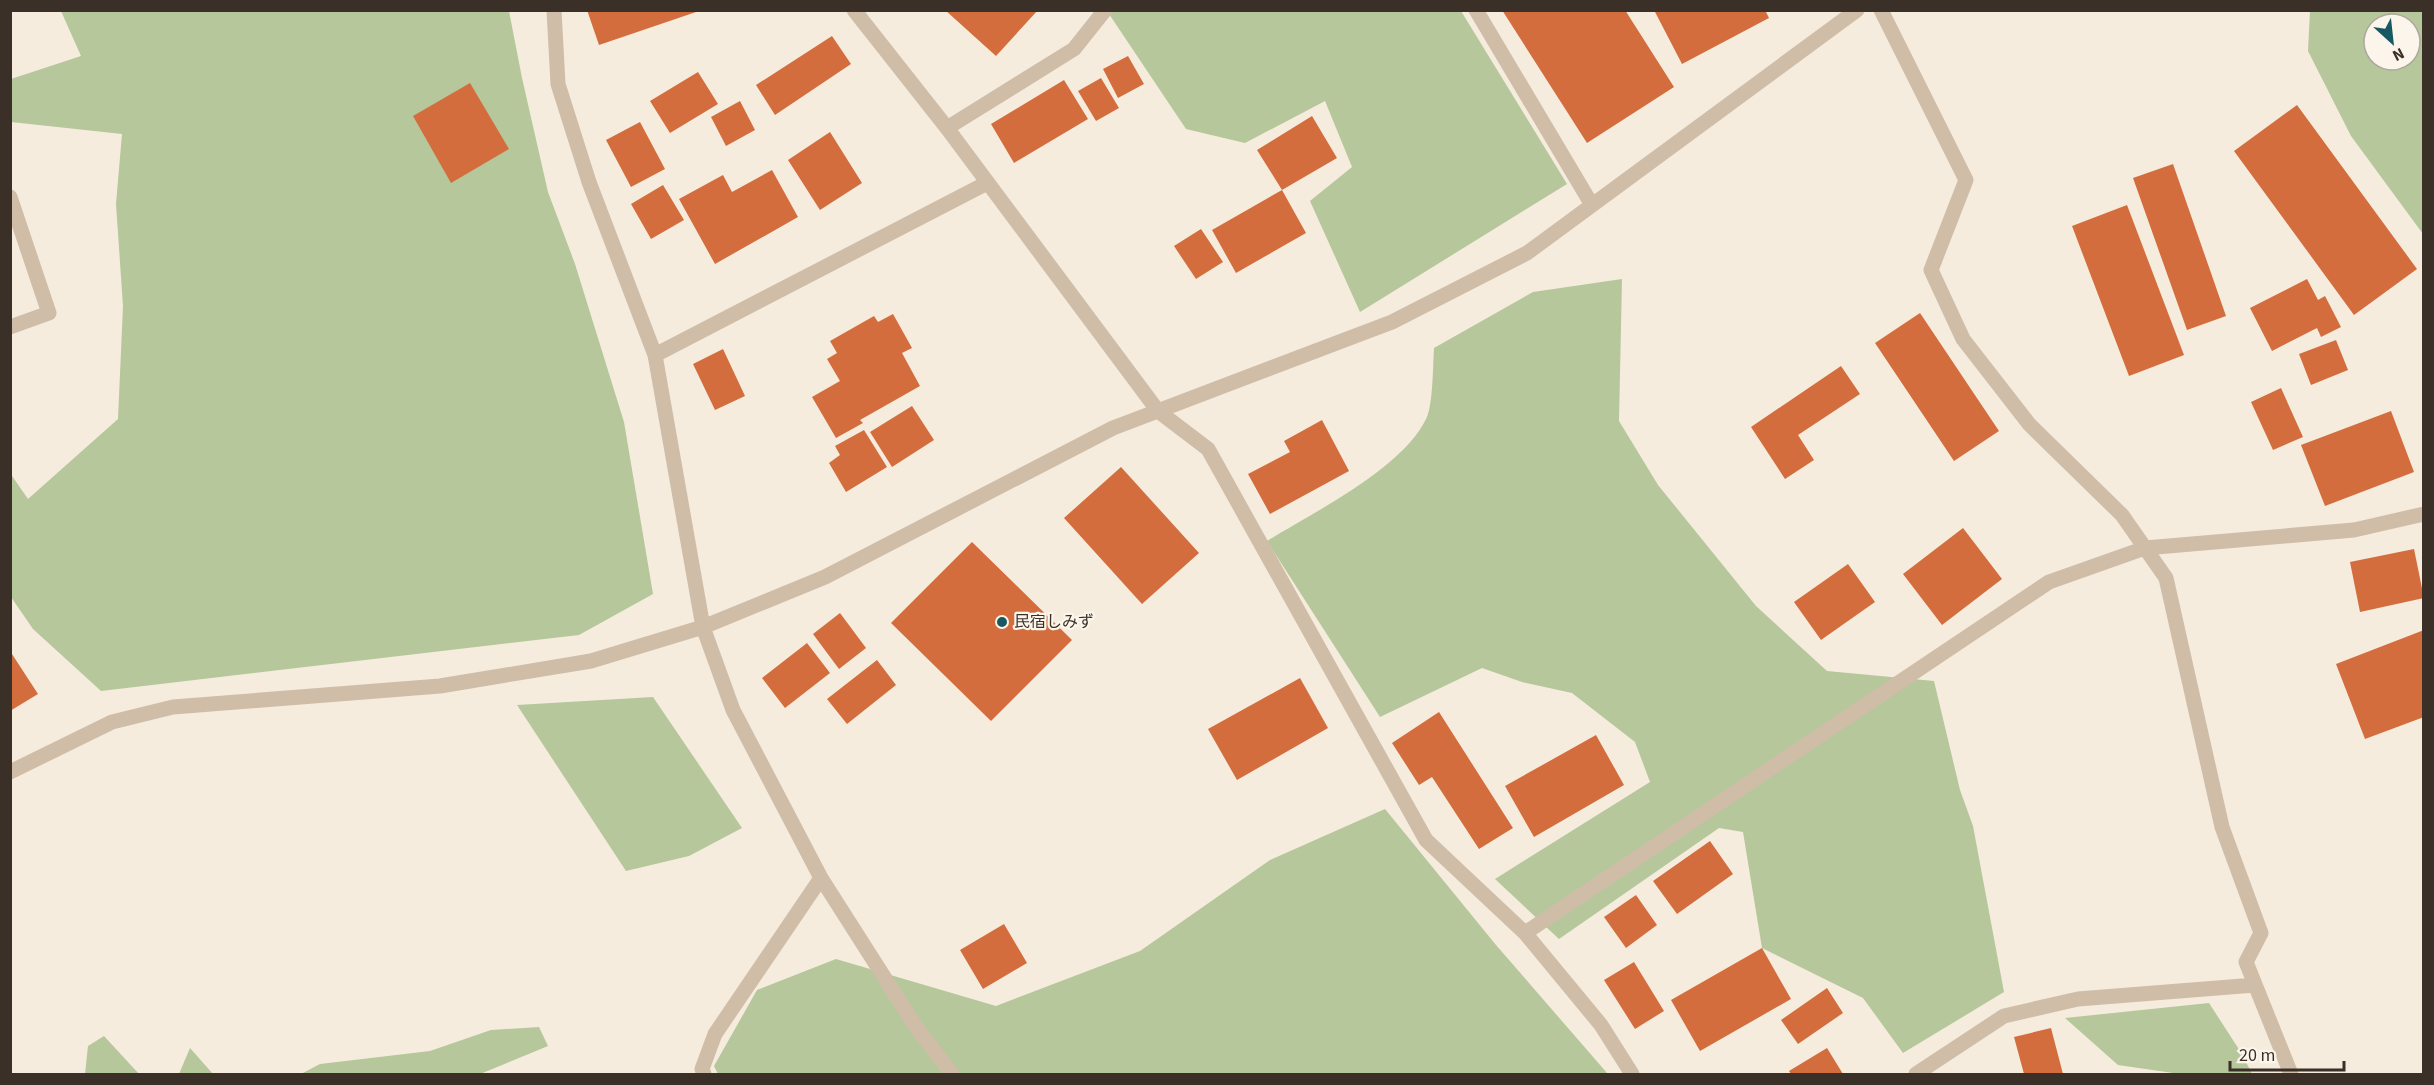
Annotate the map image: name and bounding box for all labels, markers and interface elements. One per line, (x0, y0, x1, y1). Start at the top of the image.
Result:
north arrow (2362, 12, 2422, 72)
text: N (2389, 42, 2408, 67)
place label: 民宿しみず (1014, 611, 1094, 633)
marker: 民宿しみず (995, 615, 1009, 629)
scale bar (2230, 1034, 2344, 1072)
text: 20 m (2239, 1043, 2275, 1068)

